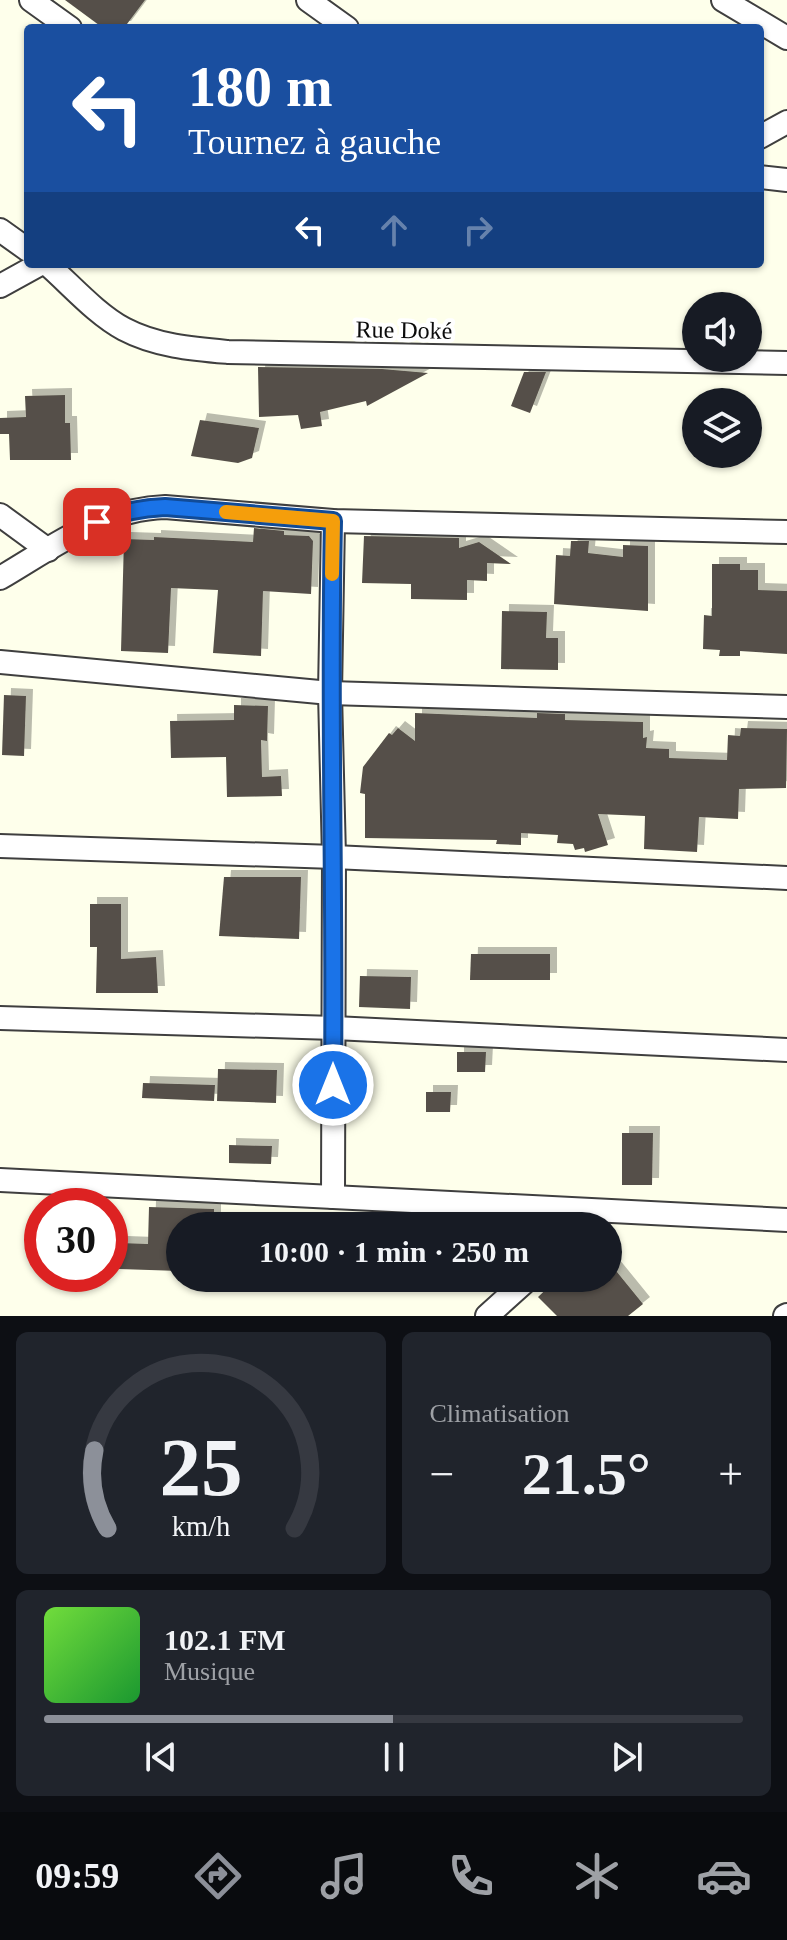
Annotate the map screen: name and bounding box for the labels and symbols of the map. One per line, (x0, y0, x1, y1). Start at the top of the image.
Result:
street label: Rue Doké (355, 316, 453, 344)
pin (63, 488, 131, 556)
position arrow (291, 1043, 375, 1127)
speed limit sign: 30 (24, 1188, 128, 1292)

